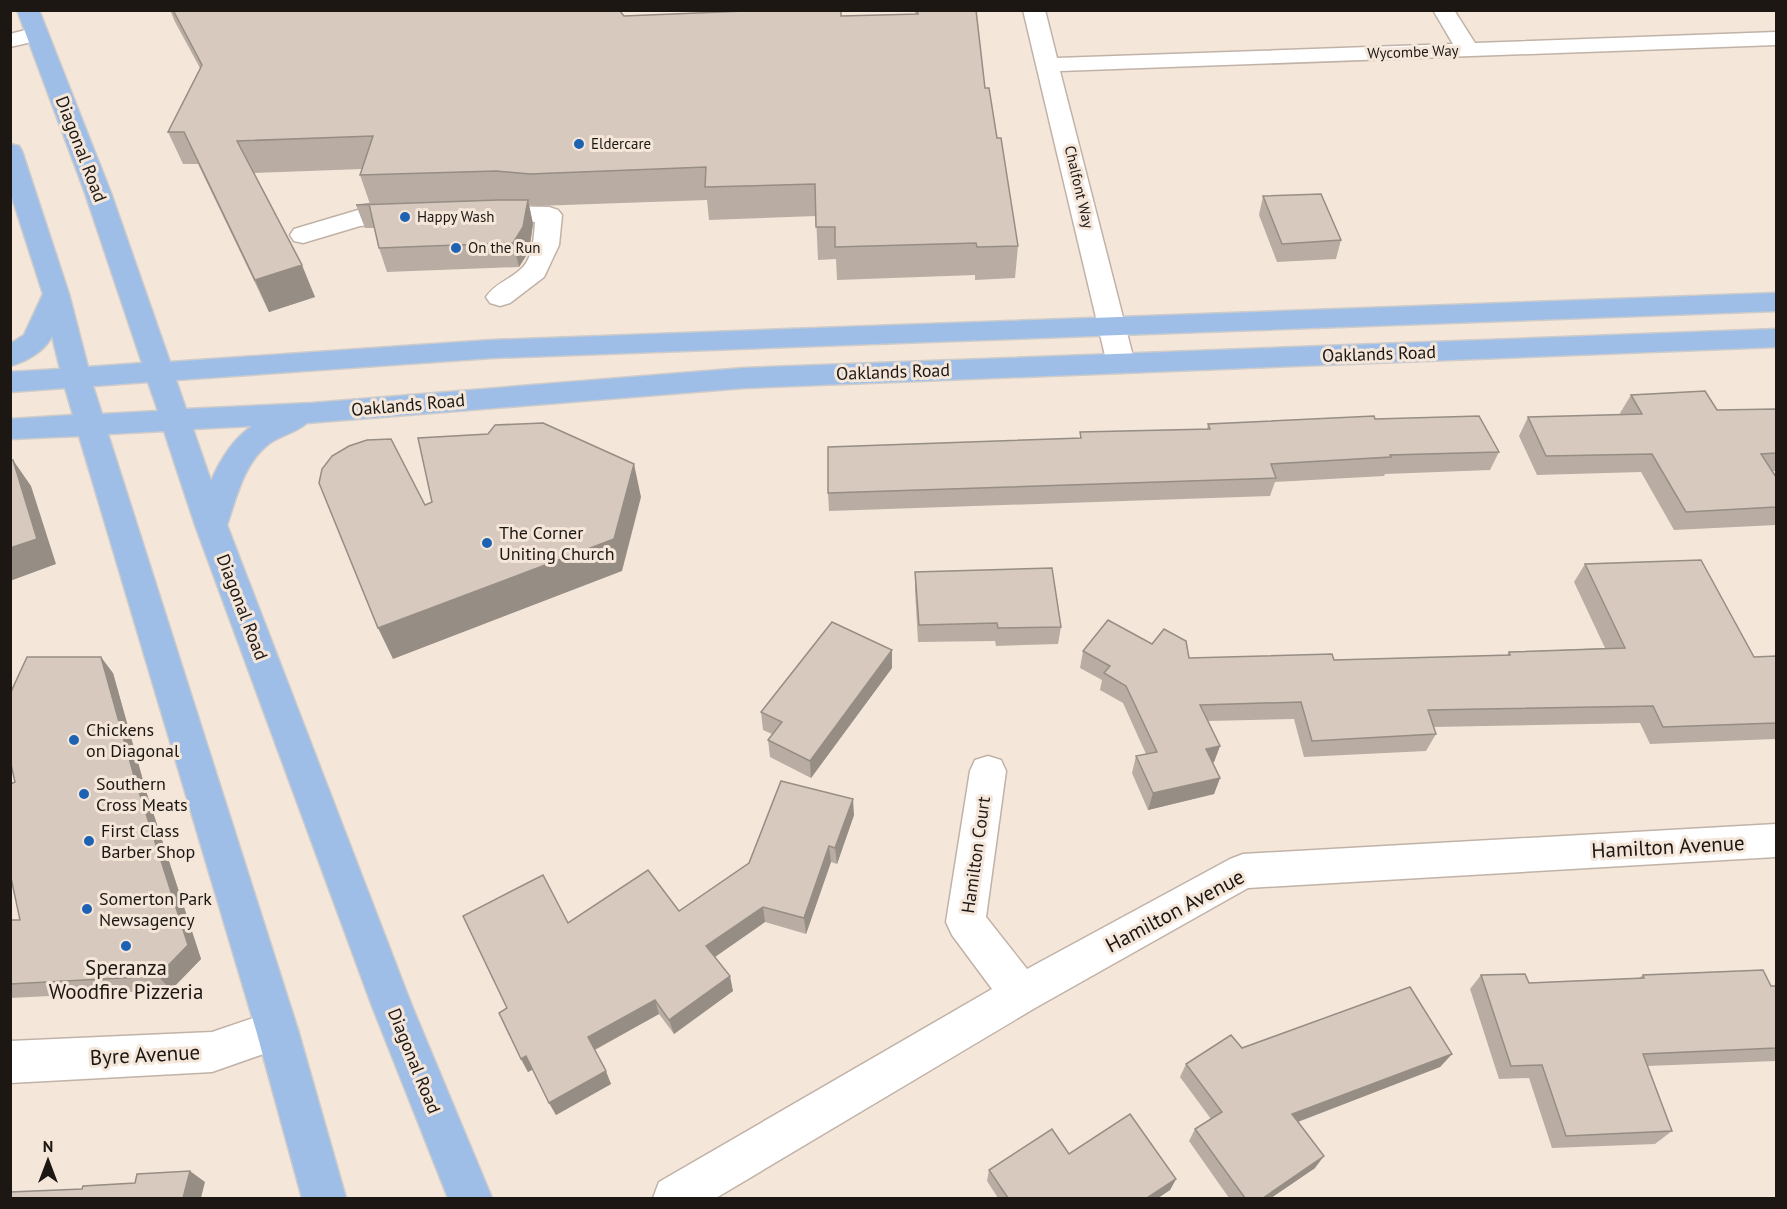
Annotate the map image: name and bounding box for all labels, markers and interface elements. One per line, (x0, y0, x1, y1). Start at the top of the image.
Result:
street label: Wycombe Way (1367, 40, 1459, 63)
street label: Diagonal Road (51, 93, 112, 205)
place label: Eldercare (591, 134, 651, 153)
marker: Eldercare (572, 137, 586, 151)
street label: Chalfont Way (1061, 144, 1098, 230)
place label: Happy Wash (417, 207, 495, 226)
marker: Happy Wash (398, 210, 412, 224)
place label: On the Run (468, 238, 540, 257)
marker: On the Run (449, 241, 463, 255)
street label: Oaklands Road (1322, 340, 1436, 367)
street label: Oaklands Road (836, 358, 950, 385)
street label: Oaklands Road (350, 388, 466, 421)
place label: The Corner Uniting Church (499, 521, 615, 565)
marker: The Corner Uniting Church (480, 536, 494, 550)
street label: Diagonal Road (212, 551, 273, 663)
place label: Chickens on Diagonal (86, 718, 180, 762)
marker: Chickens on Diagonal (67, 733, 81, 747)
place label: Southern Cross Meats (96, 772, 188, 816)
marker: Southern Cross Meats (77, 787, 91, 801)
street label: Hamilton Court (956, 795, 995, 915)
place label: First Class Barber Shop (101, 819, 195, 863)
street label: Hamilton Avenue (1591, 829, 1745, 864)
marker: First Class Barber Shop (82, 834, 96, 848)
street label: Hamilton Avenue (1101, 863, 1249, 959)
place label: Somerton Park Newsagency (99, 887, 212, 931)
marker: Somerton Park Newsagency (80, 902, 94, 916)
marker: Speranza Woodfire Pizzeria (119, 939, 133, 953)
place label: Speranza Woodfire Pizzeria (49, 954, 203, 1005)
street label: Diagonal Road (383, 1005, 446, 1117)
street label: Byre Avenue (89, 1038, 201, 1071)
north arrow (18, 1131, 78, 1191)
text: N (43, 1136, 53, 1156)

